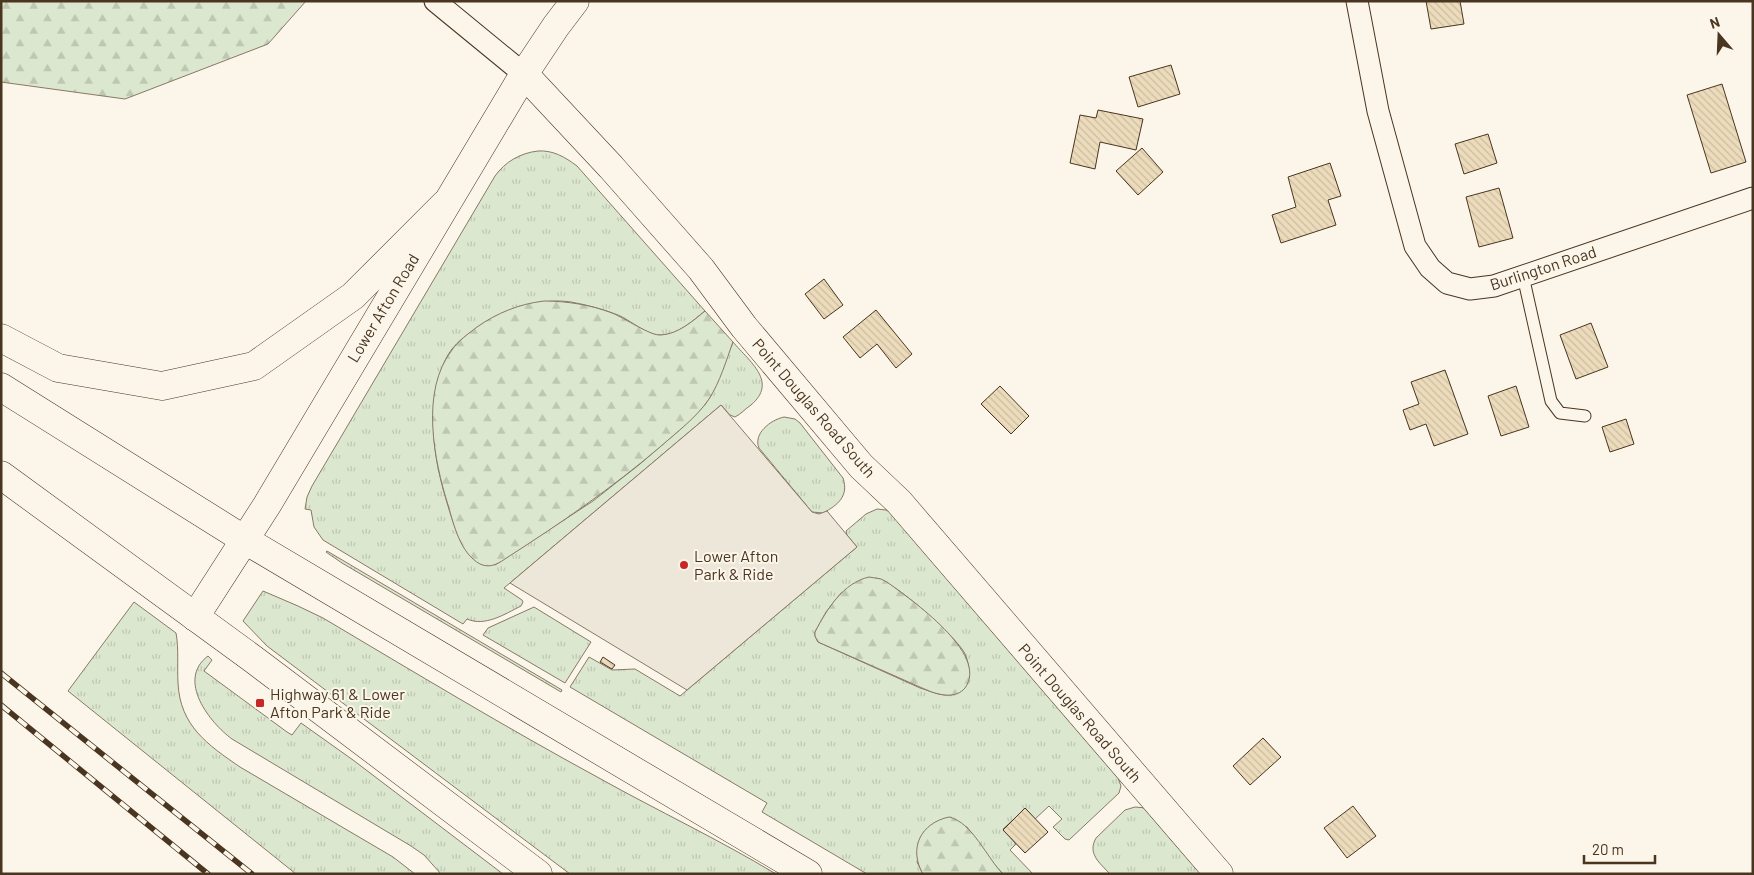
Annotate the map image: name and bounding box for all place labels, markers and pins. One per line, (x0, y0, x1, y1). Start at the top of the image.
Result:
place label: Lower Afton Park & Ride (694, 546, 778, 583)
marker: Lower Afton Park & Ride (678, 559, 690, 571)
place label: Highway 61 & Lower Afton Park & Ride (270, 684, 405, 721)
marker: Highway 61 & Lower Afton Park & Ride (254, 697, 266, 709)

